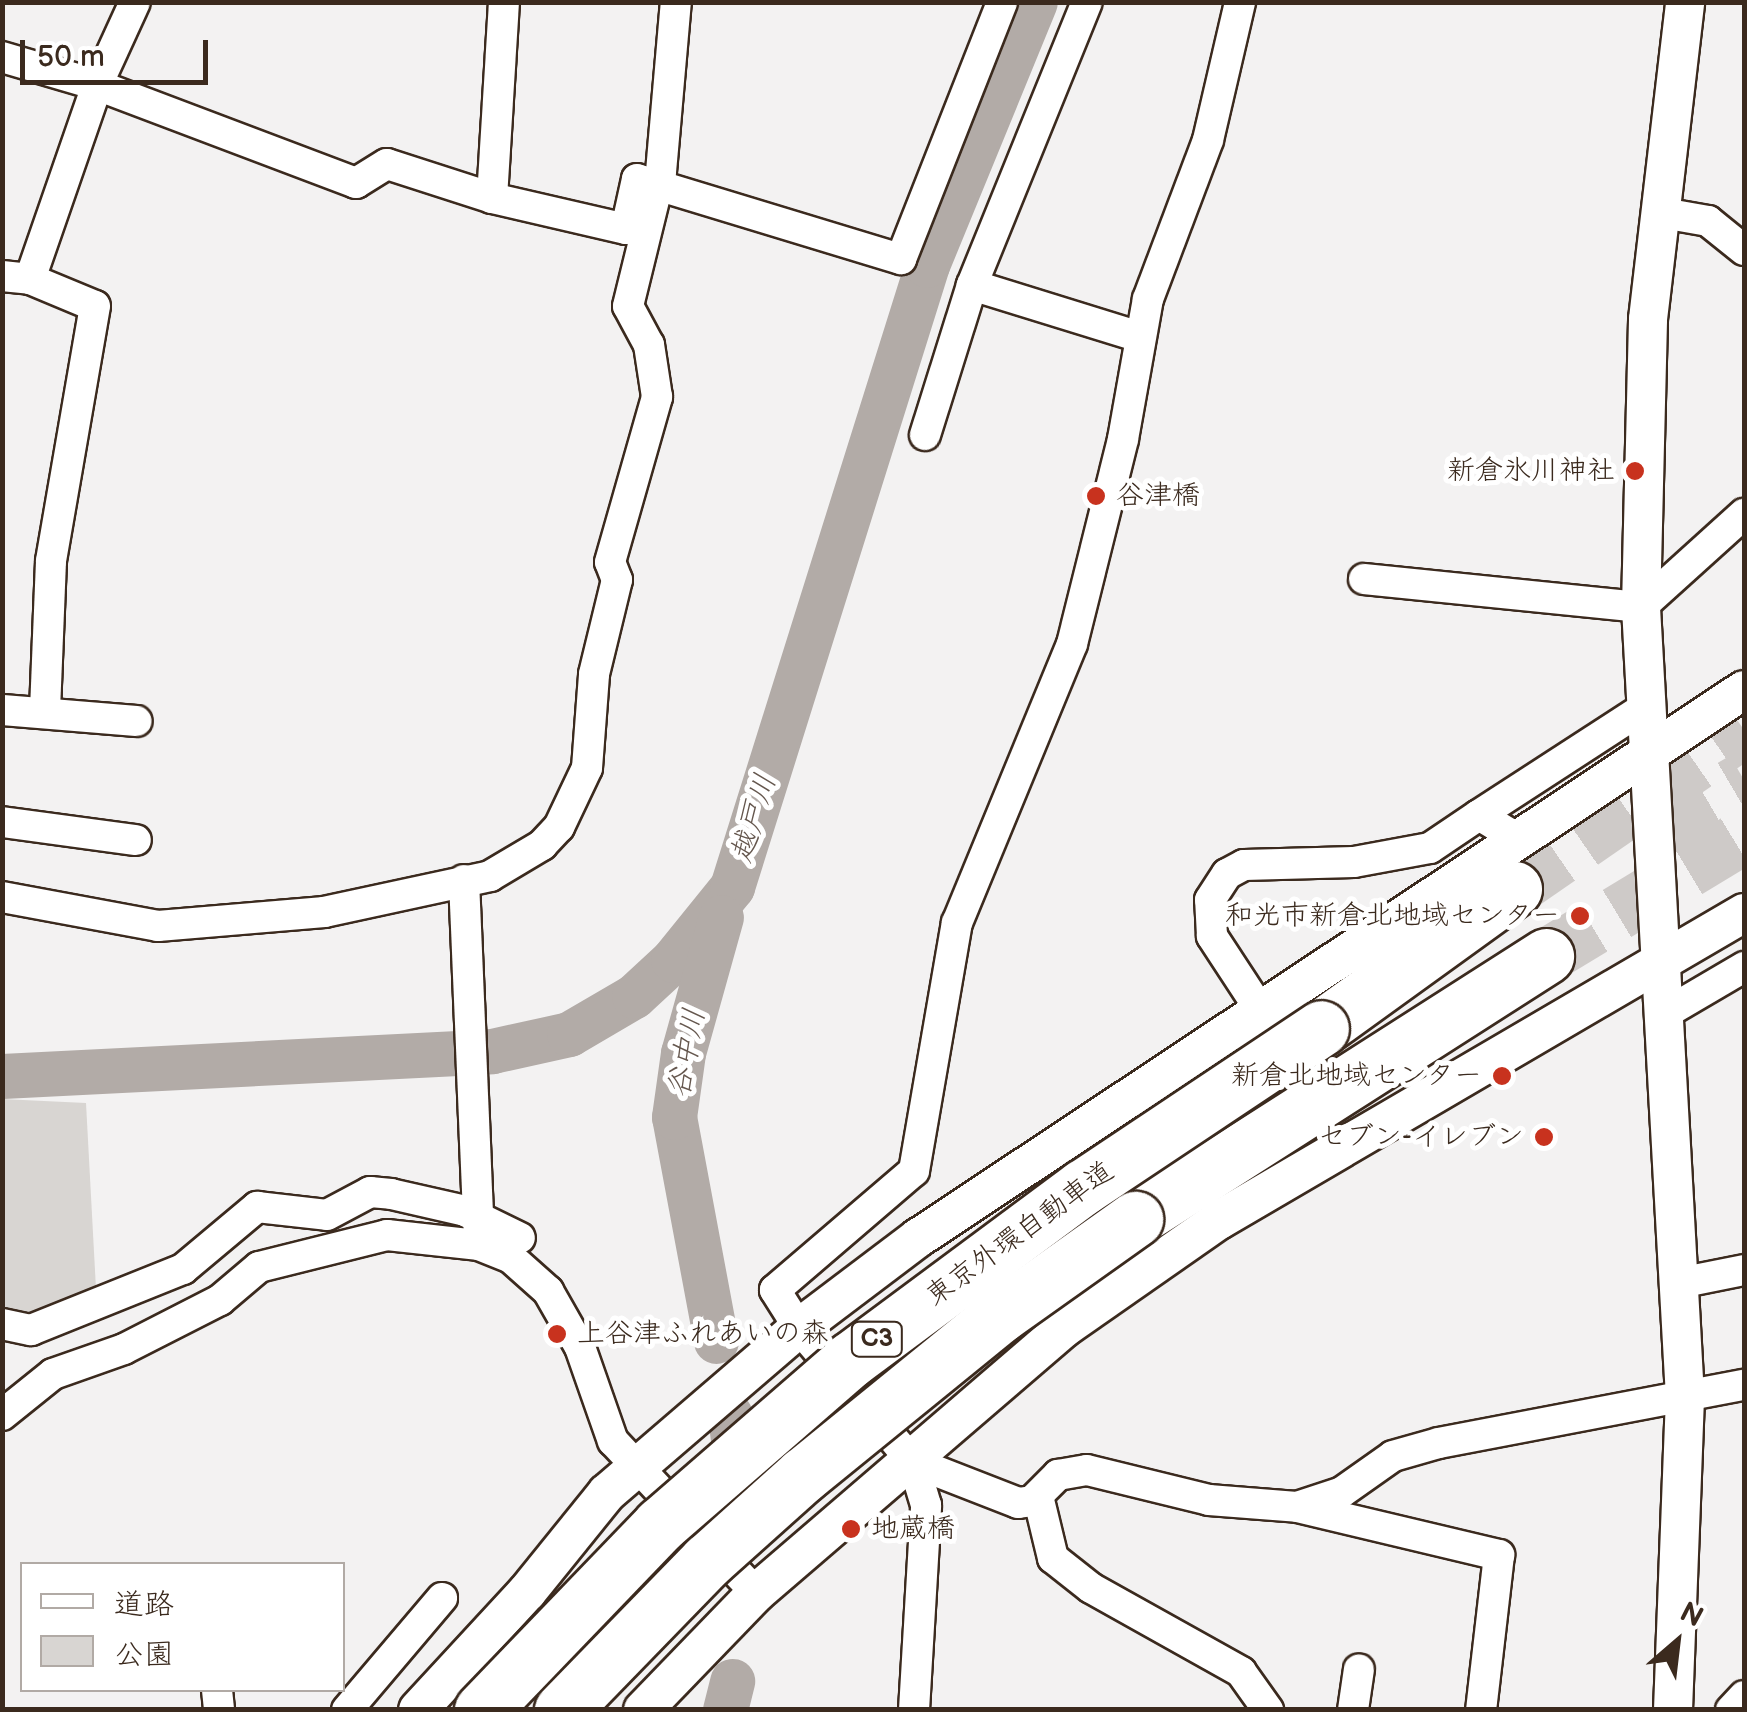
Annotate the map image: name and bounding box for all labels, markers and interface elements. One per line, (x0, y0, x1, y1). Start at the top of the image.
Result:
scale bar (25, 20, 212, 82)
text: 50 m (37, 39, 105, 75)
place label: 新倉氷川神社 (1447, 454, 1615, 488)
marker: 新倉氷川神社 (1624, 460, 1646, 482)
place label: 谷津橋 (1116, 479, 1200, 513)
marker: 谷津橋 (1085, 485, 1107, 507)
water label: 越戸川 (724, 770, 784, 866)
place label: 和光市新倉北地域センター (1224, 899, 1560, 933)
marker: 和光市新倉北地域センター (1569, 905, 1591, 927)
water label: 谷中川 (661, 1005, 713, 1101)
place label: 新倉北地域センター (1230, 1059, 1482, 1093)
marker: 新倉北地域センター (1491, 1065, 1513, 1087)
place label: セブン-イレブン (1318, 1120, 1524, 1154)
marker: セブン-イレブン (1533, 1126, 1555, 1148)
street label: 東京外環自動車道 (920, 1155, 1120, 1313)
place label: 上谷津ふれあいの森 (577, 1317, 829, 1351)
road number: C3 (850, 1319, 904, 1359)
marker: 上谷津ふれあいの森 (546, 1323, 568, 1345)
place label: 地蔵橋 (871, 1512, 955, 1546)
marker: 地蔵橋 (840, 1518, 862, 1540)
legend (20, 1562, 345, 1692)
text: 道路 (114, 1587, 174, 1623)
north arrow (1627, 1592, 1727, 1692)
text: N (1674, 1596, 1708, 1635)
text: 公園 (114, 1637, 174, 1673)

